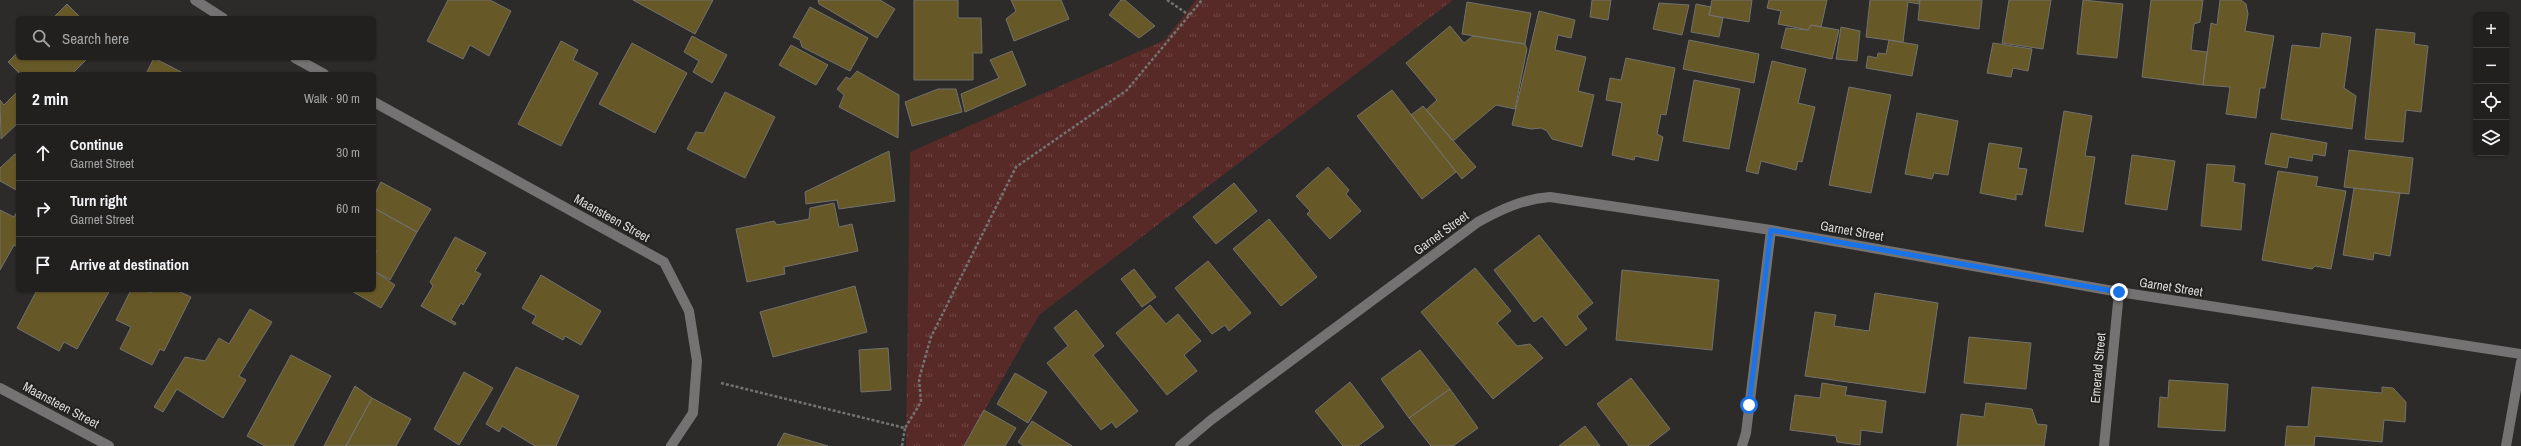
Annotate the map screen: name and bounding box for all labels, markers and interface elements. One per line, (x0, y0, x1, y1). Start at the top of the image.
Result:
map controls (2473, 12, 2509, 156)
button: + (2473, 12, 2509, 48)
search box (16, 16, 376, 60)
icon: search (30, 27, 52, 49)
text: Search here (62, 28, 129, 49)
button: − (2473, 48, 2509, 84)
button: locate (2473, 84, 2509, 120)
text: 2 min (32, 87, 68, 110)
text: Walk · 90 m (304, 90, 360, 107)
button: layers (2473, 120, 2509, 156)
text: Continue (70, 134, 123, 155)
icon: ahead (32, 142, 54, 164)
text: 30 m (336, 144, 360, 161)
text: Garnet Street (70, 155, 134, 172)
text: Turn right (70, 190, 127, 211)
street label: Maansteen Street (571, 190, 653, 246)
icon: right (32, 198, 54, 220)
text: 60 m (336, 200, 360, 217)
street label: Garnet Street (1410, 207, 1472, 259)
text: Garnet Street (70, 211, 134, 228)
street label: Garnet Street (1819, 217, 1885, 245)
icon: arrive (32, 254, 54, 276)
text: Arrive at destination (70, 254, 189, 275)
street label: Garnet Street (2138, 274, 2204, 300)
route end (2110, 283, 2128, 301)
street label: Emerald Street (2086, 332, 2110, 404)
street label: Maansteen Street (20, 378, 102, 432)
route start (1740, 396, 1758, 414)

